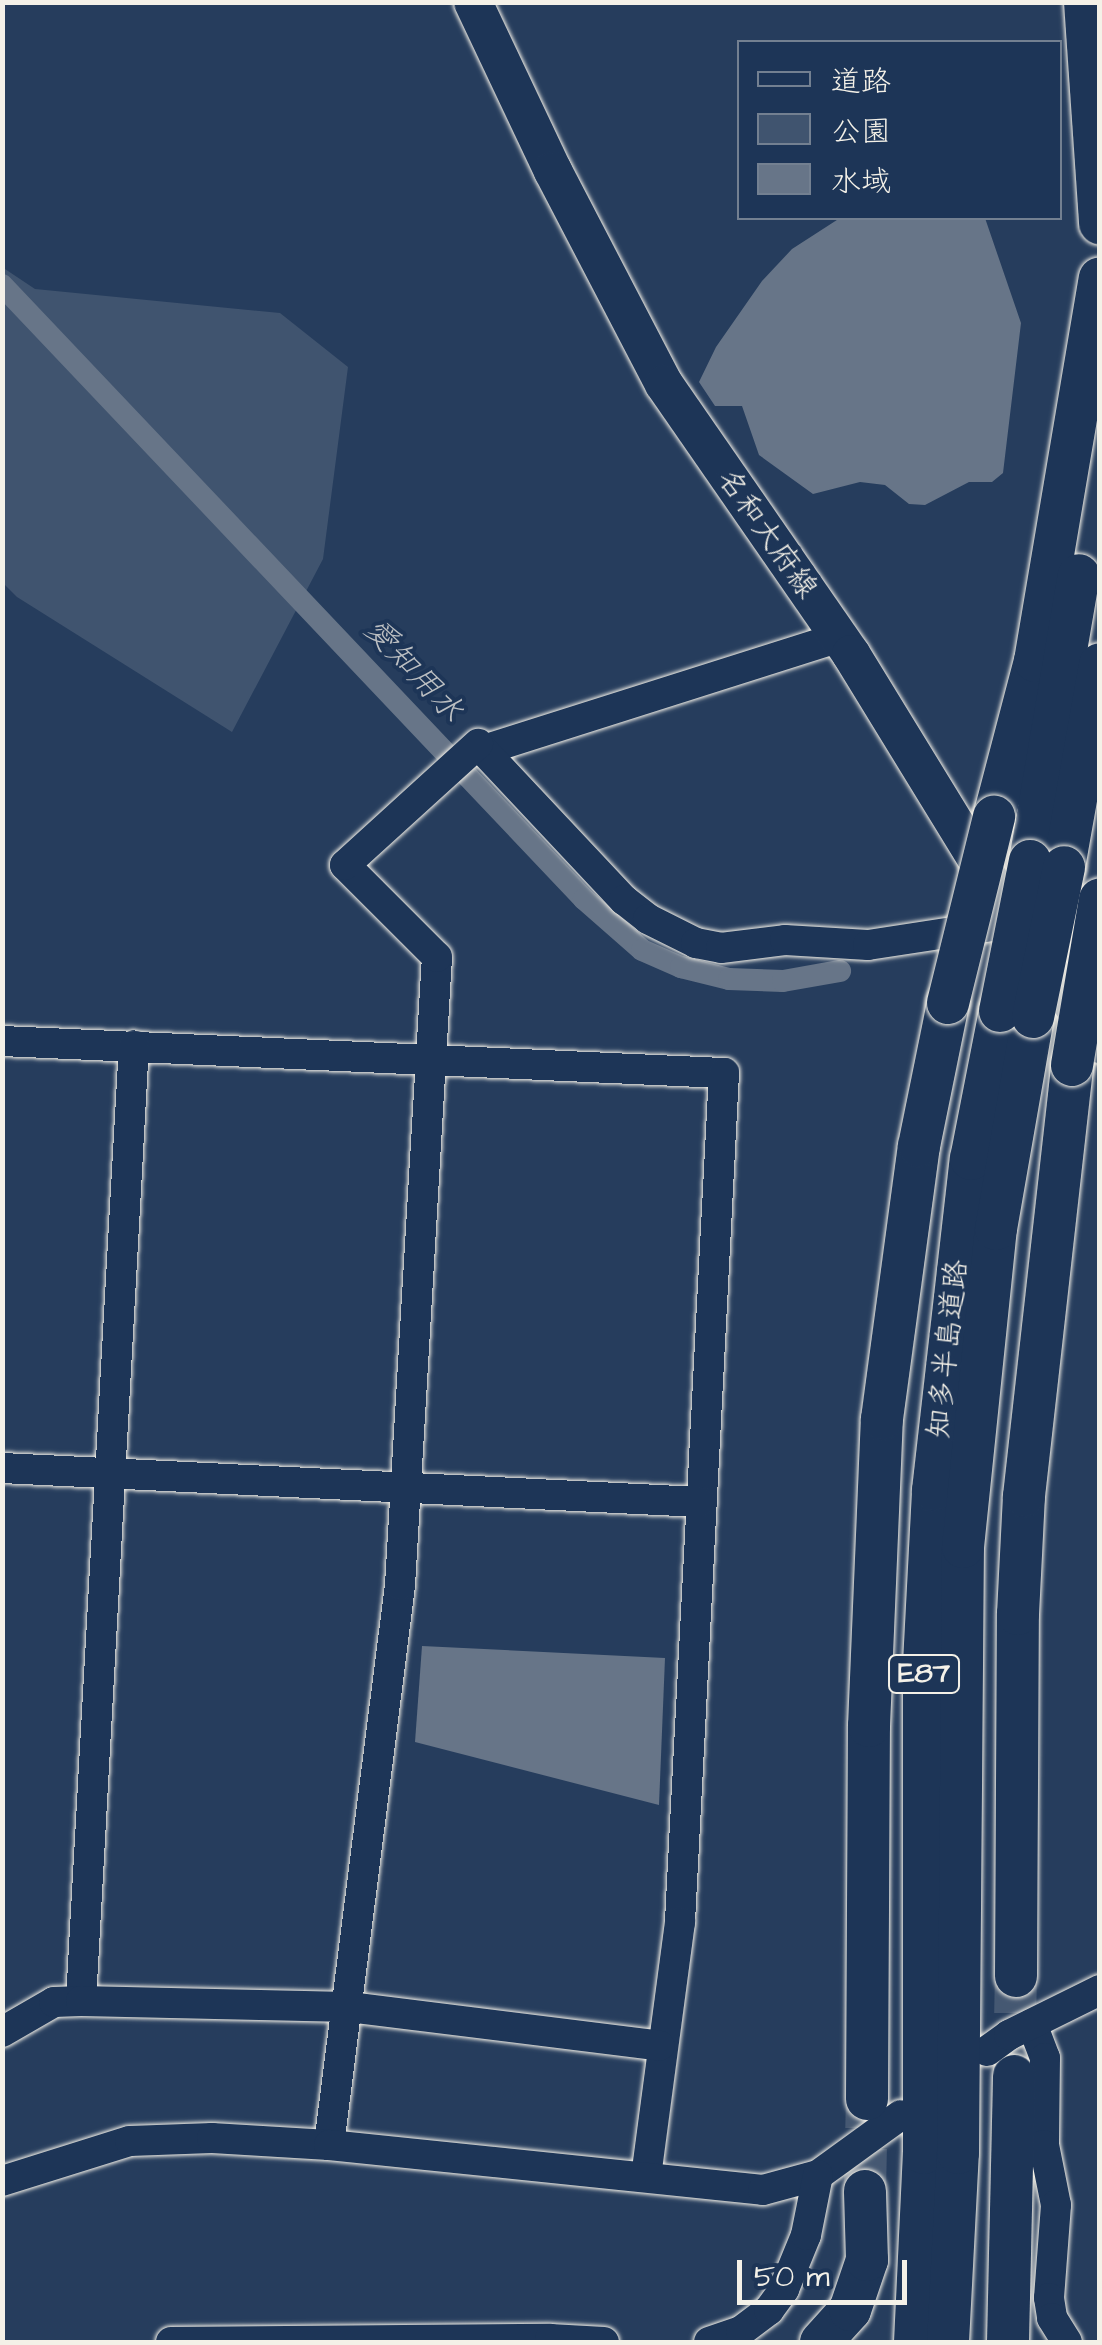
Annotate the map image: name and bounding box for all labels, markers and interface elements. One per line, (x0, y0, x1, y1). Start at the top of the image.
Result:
legend (737, 40, 1062, 220)
text: 道路 (831, 61, 891, 103)
text: 公園 (831, 111, 891, 153)
text: 水域 (831, 161, 891, 203)
street label: 名和大府線 (709, 462, 825, 606)
water label: 愛知用水 (355, 611, 471, 731)
street label: 知多半島道路 (921, 1258, 975, 1440)
road number: E87 (886, 1651, 962, 1697)
scale bar (742, 2240, 912, 2302)
text: 50 m (754, 2256, 830, 2298)

